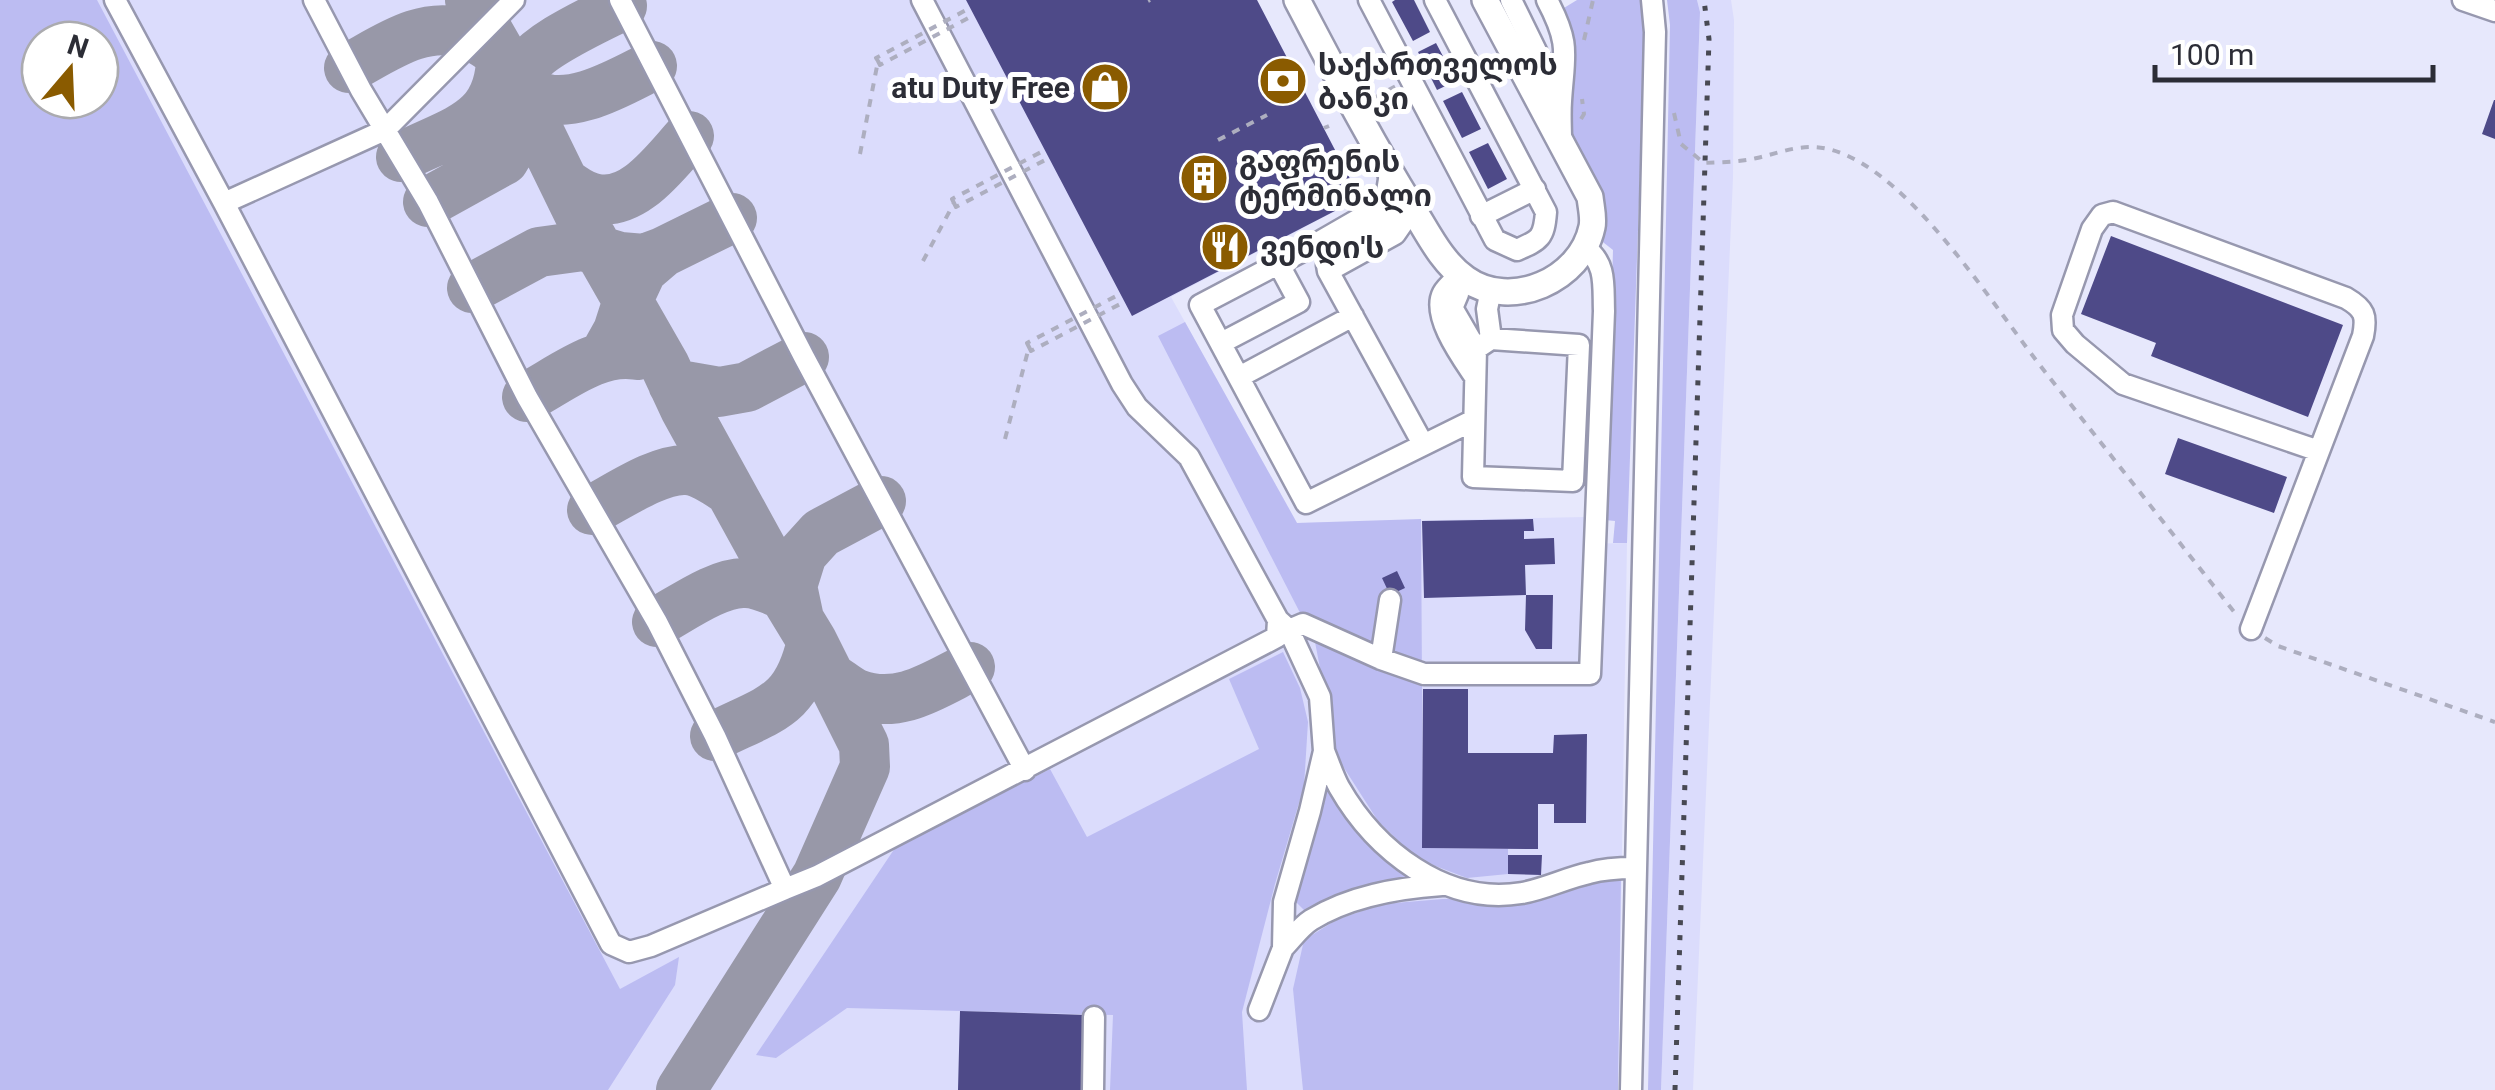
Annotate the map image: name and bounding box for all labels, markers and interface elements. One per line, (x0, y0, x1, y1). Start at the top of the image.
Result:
north arrow (20, 20, 120, 120)
scale bar (2155, 20, 2432, 82)
text: N (63, 28, 93, 66)
text: 100 m (2170, 37, 2254, 72)
place label: საქართველოს ბანკი (1318, 47, 1558, 117)
bank icon: საქართველოს ბანკი (1257, 55, 1309, 107)
shop icon: atu Duty Free (1079, 61, 1131, 113)
place label: atu Duty Free (891, 70, 1070, 105)
place label: გაფრენის ტერმინალი (1239, 144, 1432, 214)
building icon: გაფრენის ტერმინალი (1178, 152, 1230, 204)
restaurant icon: ვენდი'ს (1199, 221, 1251, 273)
place label: ვენდი'ს (1260, 230, 1384, 267)

